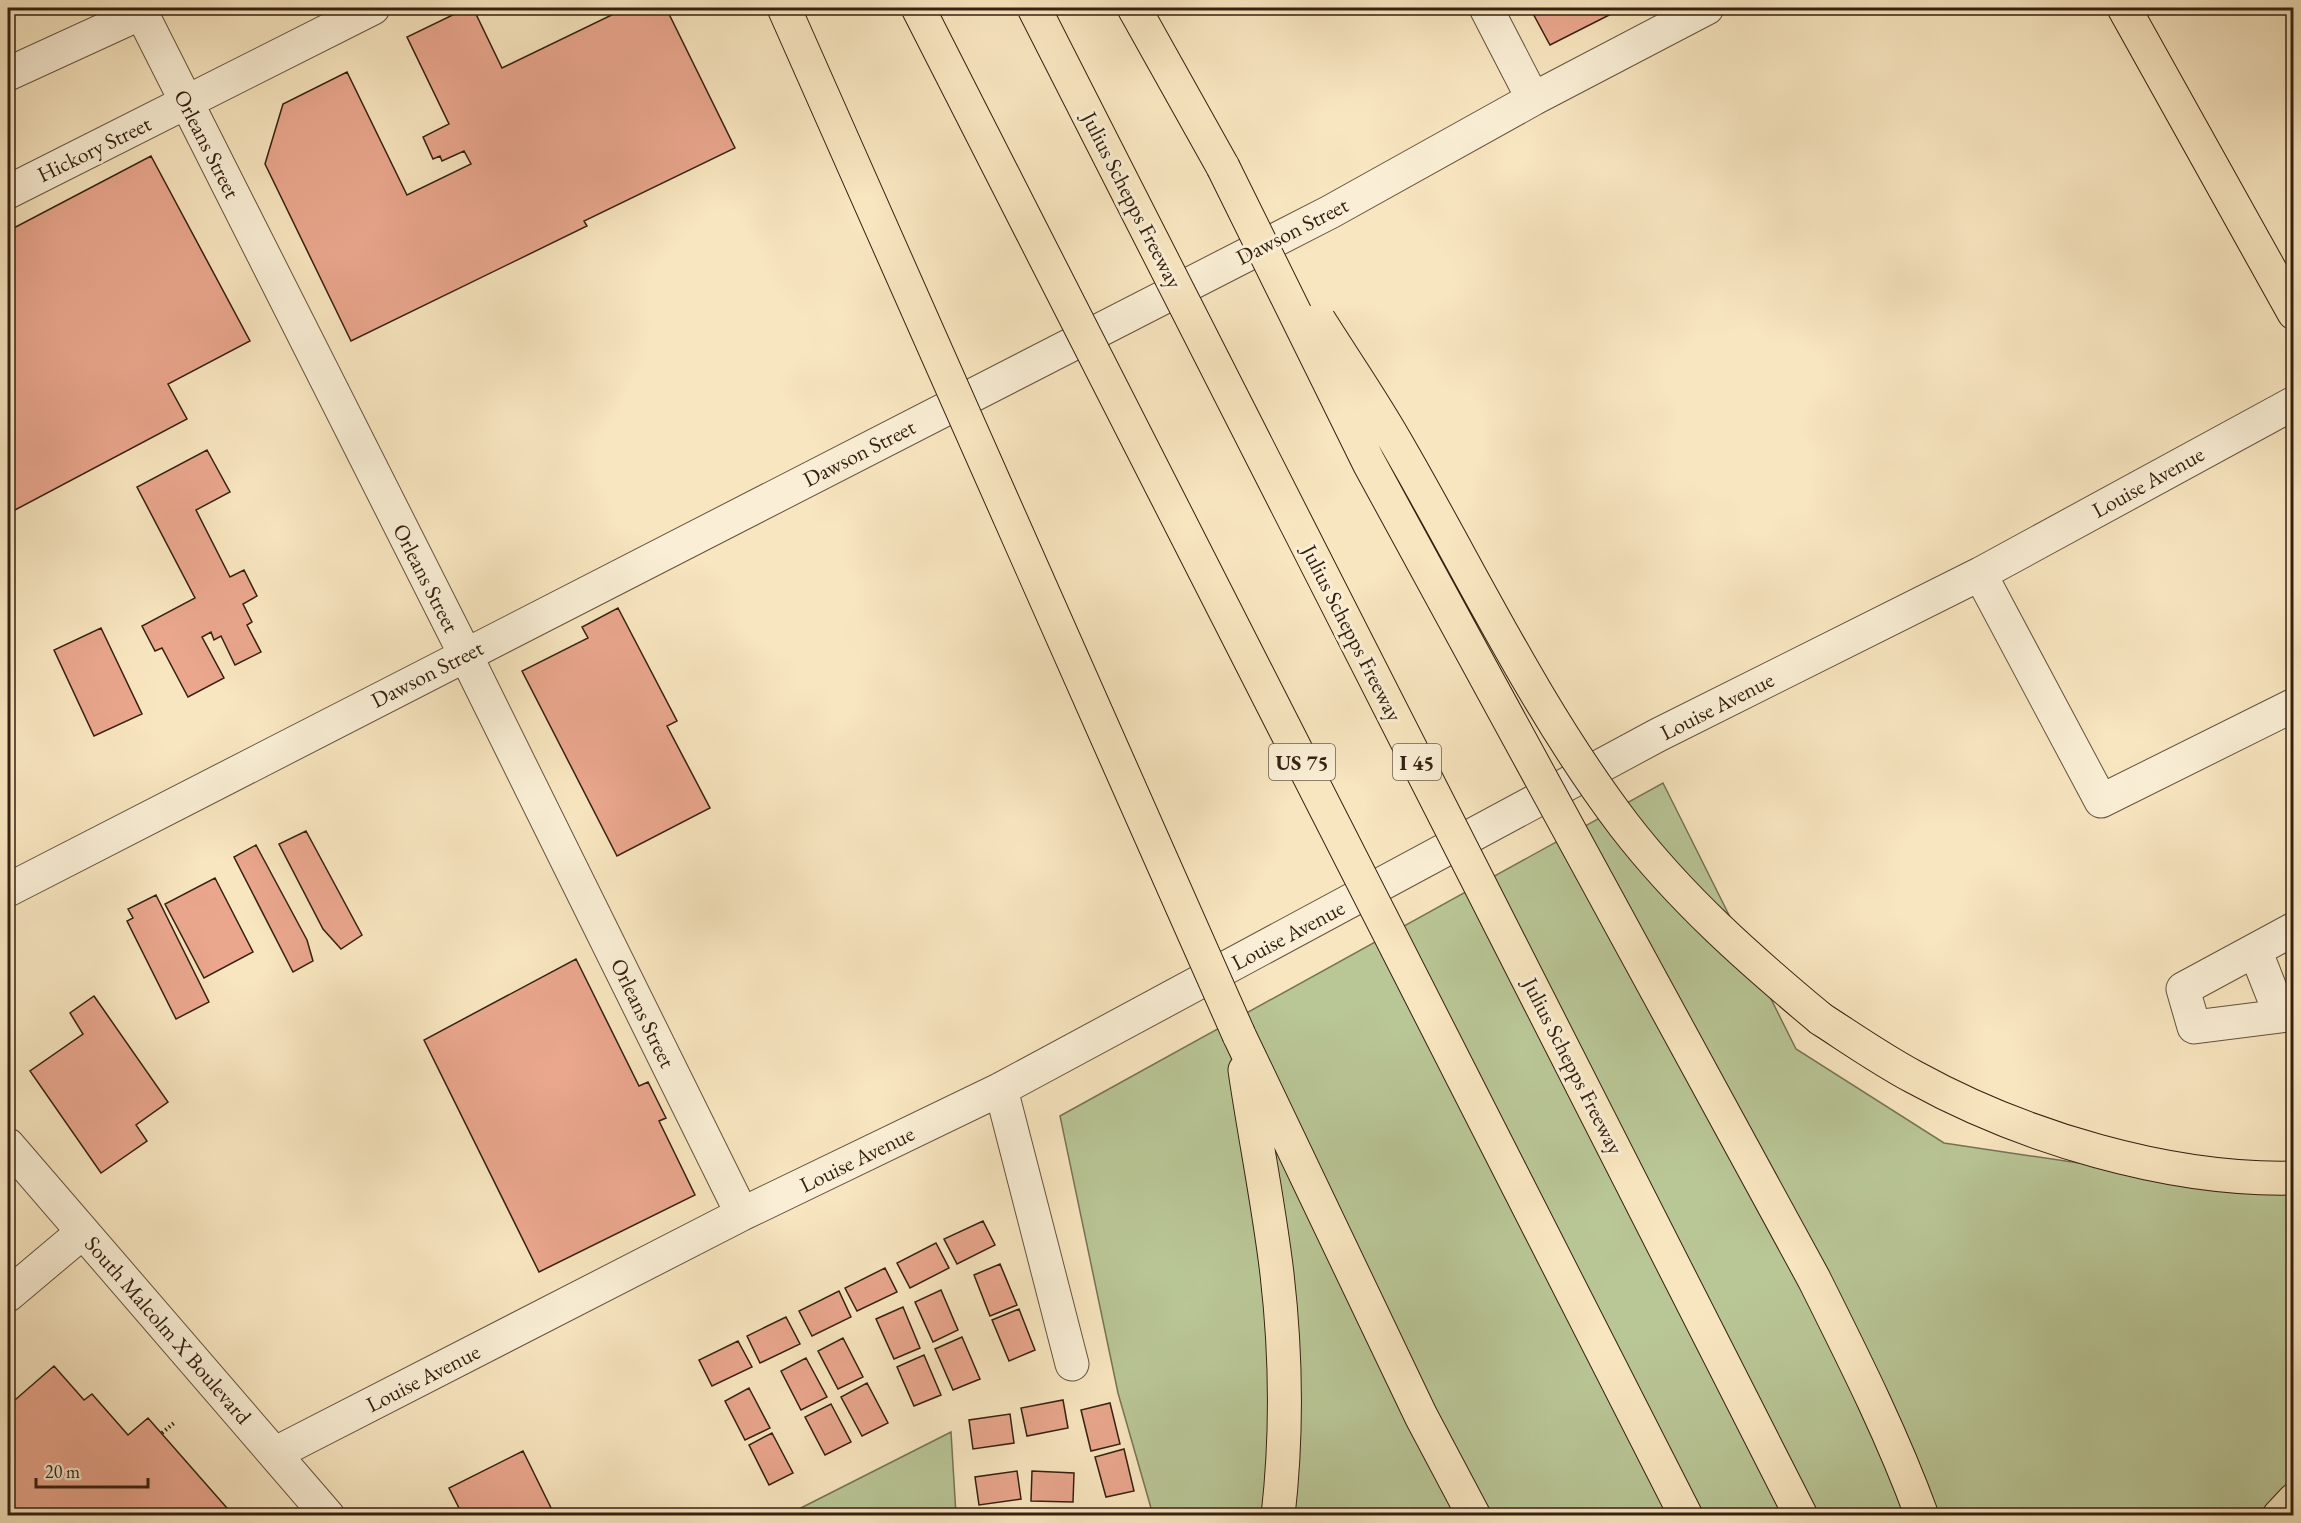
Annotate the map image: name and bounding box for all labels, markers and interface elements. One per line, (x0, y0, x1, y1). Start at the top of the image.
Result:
street label: Orleans Street (167, 85, 247, 203)
street label: Julius Schepps Freeway (1074, 105, 1189, 294)
street label: Hickory Street (32, 109, 156, 189)
street label: Dawson Street (1231, 190, 1353, 272)
street label: Dawson Street (798, 412, 920, 494)
street label: Louise Avenue (2087, 439, 2210, 525)
street label: Orleans Street (386, 519, 466, 637)
street label: Julius Schepps Freeway (1294, 538, 1409, 727)
street label: Dawson Street (366, 633, 488, 715)
street label: Louise Avenue (1655, 665, 1779, 747)
road number: US 75 (1269, 744, 1335, 780)
road number: I 45 (1393, 744, 1441, 780)
street label: Louise Avenue (1226, 893, 1350, 977)
street label: Orleans Street (604, 954, 682, 1073)
street label: Julius Schepps Freeway (1515, 971, 1630, 1160)
street label: Louise Avenue (795, 1119, 919, 1199)
street label: South Malcolm X Boulevard (78, 1230, 258, 1431)
street label: Louise Avenue (361, 1337, 485, 1419)
scale bar (36, 1451, 148, 1489)
text: 20 m (45, 1460, 80, 1483)

